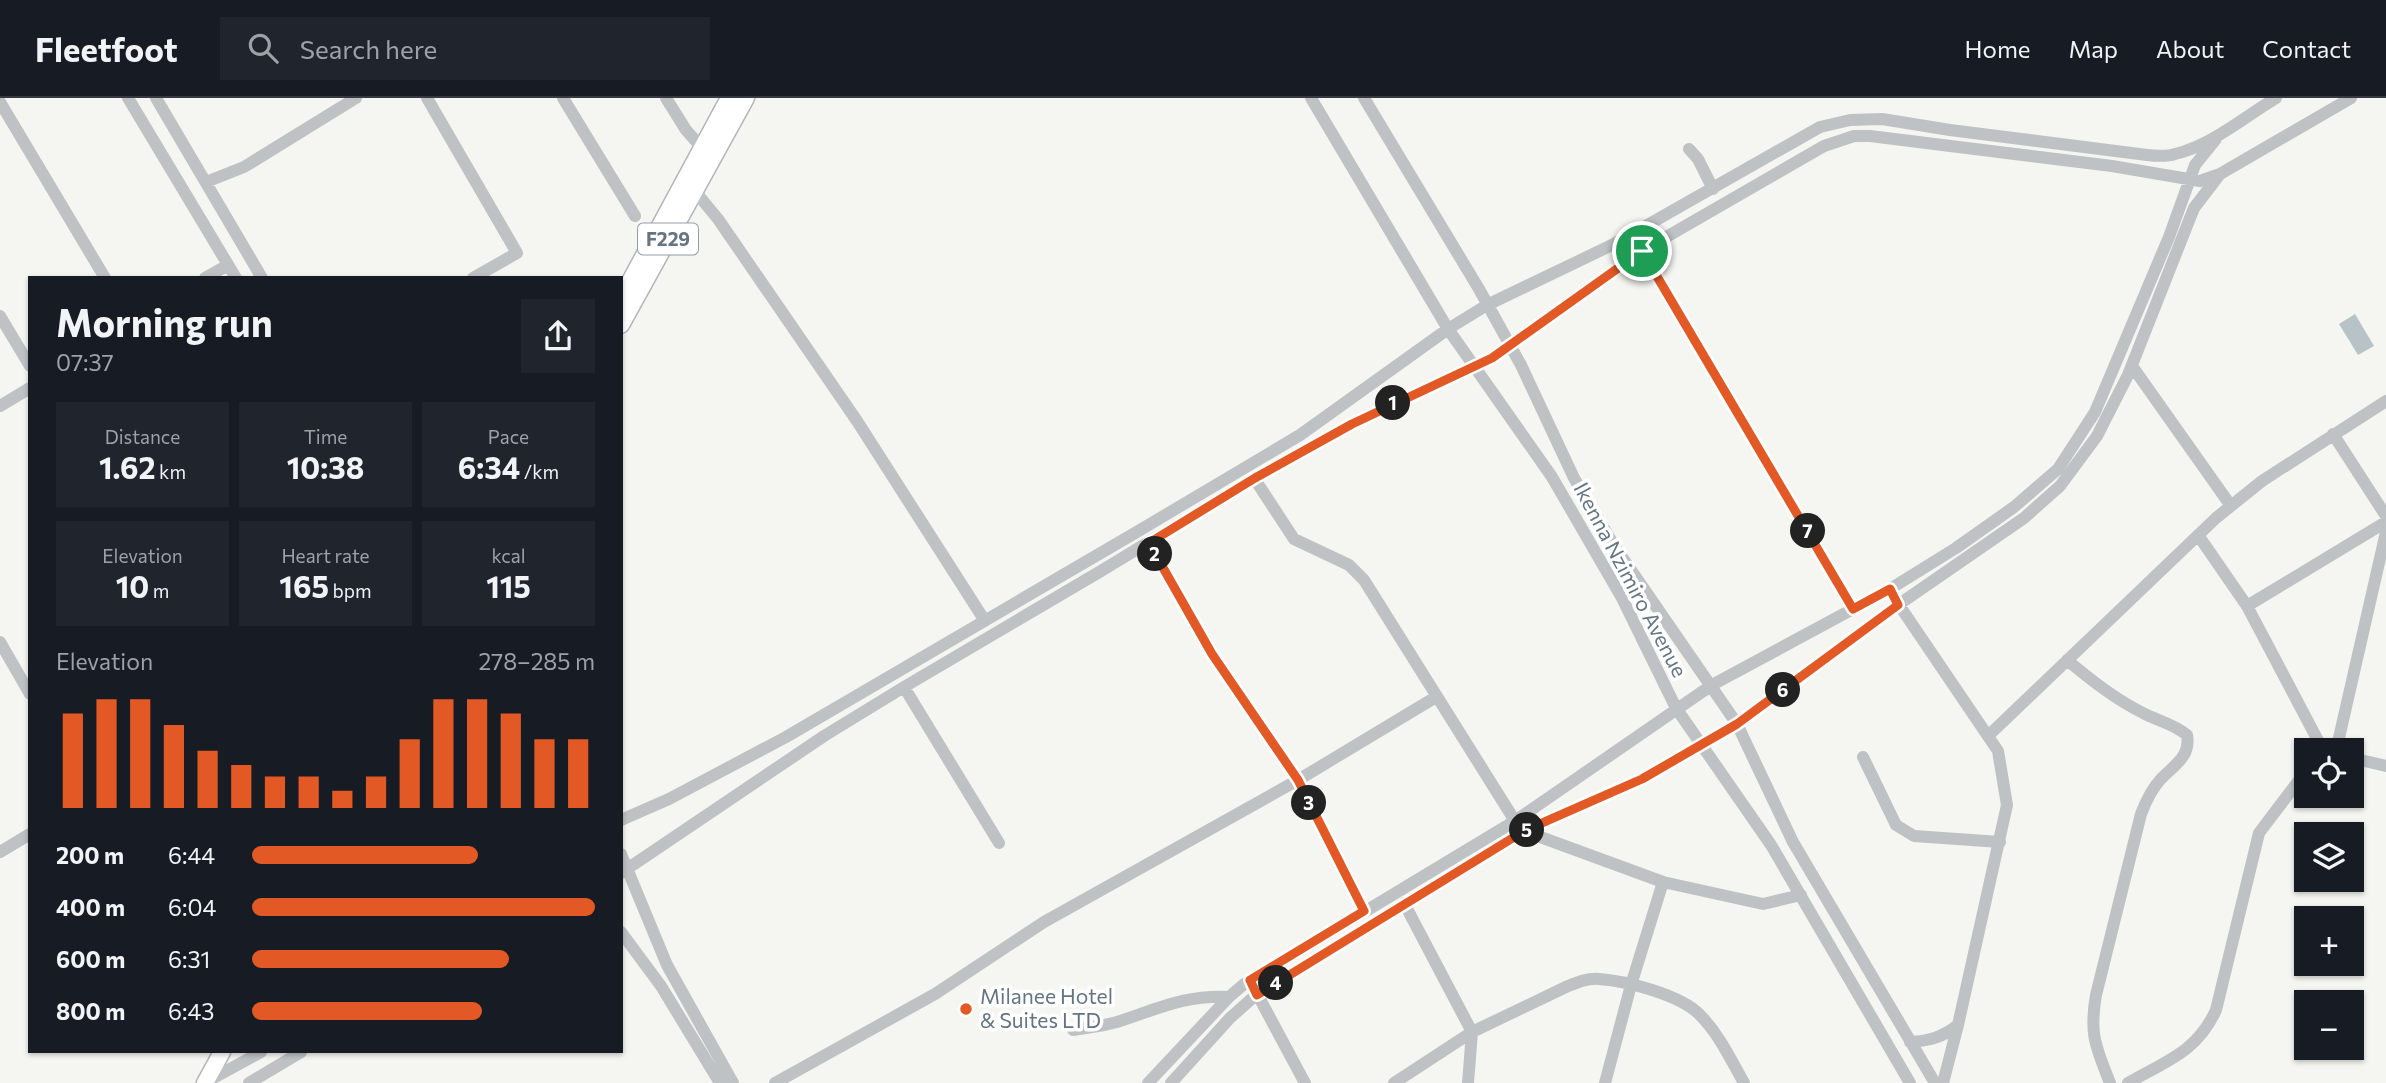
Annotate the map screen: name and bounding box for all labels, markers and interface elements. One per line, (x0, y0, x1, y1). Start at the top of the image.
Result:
search box (220, 17, 710, 80)
text: Fleetfoot (35, 28, 178, 69)
icon: search (244, 29, 282, 67)
text: Search here (300, 33, 437, 64)
text: Home (1965, 34, 2031, 63)
text: Map (2069, 34, 2118, 63)
text: About (2156, 34, 2224, 63)
text: Contact (2262, 34, 2351, 63)
pin (1612, 221, 1672, 281)
road number: F229 (638, 223, 698, 254)
icon: arrive (1623, 232, 1661, 270)
text: Morning run (56, 298, 273, 345)
button: share (521, 299, 595, 373)
text: 07:37 (56, 348, 114, 376)
pin: 1 (1376, 386, 1410, 420)
text: 1 (1388, 391, 1397, 414)
text: Distance (105, 425, 180, 448)
text: Time (304, 425, 347, 448)
text: Pace (488, 425, 529, 448)
text: 1.62 (99, 448, 155, 485)
text: 10:38 (287, 448, 364, 485)
text: 6:34 (458, 448, 520, 485)
text: km (155, 460, 186, 483)
text: /km (520, 460, 559, 483)
street label: Ikenna Nzimiro Avenue (1569, 478, 1693, 681)
pin: 7 (1790, 514, 1826, 548)
text: 7 (1802, 519, 1813, 542)
pin: 2 (1138, 536, 1172, 572)
text: 2 (1149, 542, 1160, 565)
text: Elevation (102, 544, 183, 567)
text: Heart rate (281, 544, 370, 567)
text: kcal (491, 544, 526, 567)
text: 10 (116, 567, 149, 604)
text: 165 (279, 567, 329, 604)
text: 115 (486, 567, 531, 604)
text: m (149, 579, 169, 602)
text: bpm (329, 579, 372, 602)
text: Elevation (56, 647, 153, 675)
text: 278–285 m (478, 647, 595, 675)
pin: 6 (1766, 672, 1800, 708)
text: 6 (1777, 678, 1788, 701)
map controls (2294, 738, 2364, 1060)
button: locate (2294, 738, 2364, 808)
pin: 3 (1292, 786, 1326, 820)
text: 3 (1303, 791, 1314, 814)
pin: 5 (1510, 812, 1544, 848)
text: 5 (1521, 818, 1532, 841)
button: layers (2294, 822, 2364, 892)
text: 200 m (56, 841, 124, 869)
text: 6:44 (168, 841, 215, 869)
text: 400 m (56, 893, 125, 921)
text: 6:04 (168, 893, 216, 921)
button: + (2294, 906, 2364, 976)
text: 600 m (56, 945, 125, 973)
text: 6:31 (168, 945, 210, 973)
pin: 4 (1258, 966, 1294, 1001)
text: 4 (1270, 971, 1281, 994)
place label: Milanee Hotel & Suites LTD (980, 983, 1113, 1032)
button: − (2294, 990, 2364, 1060)
text: 800 m (56, 997, 125, 1025)
text: 6:43 (168, 997, 214, 1025)
marker: Milanee Hotel & Suites LTD (958, 1001, 974, 1017)

